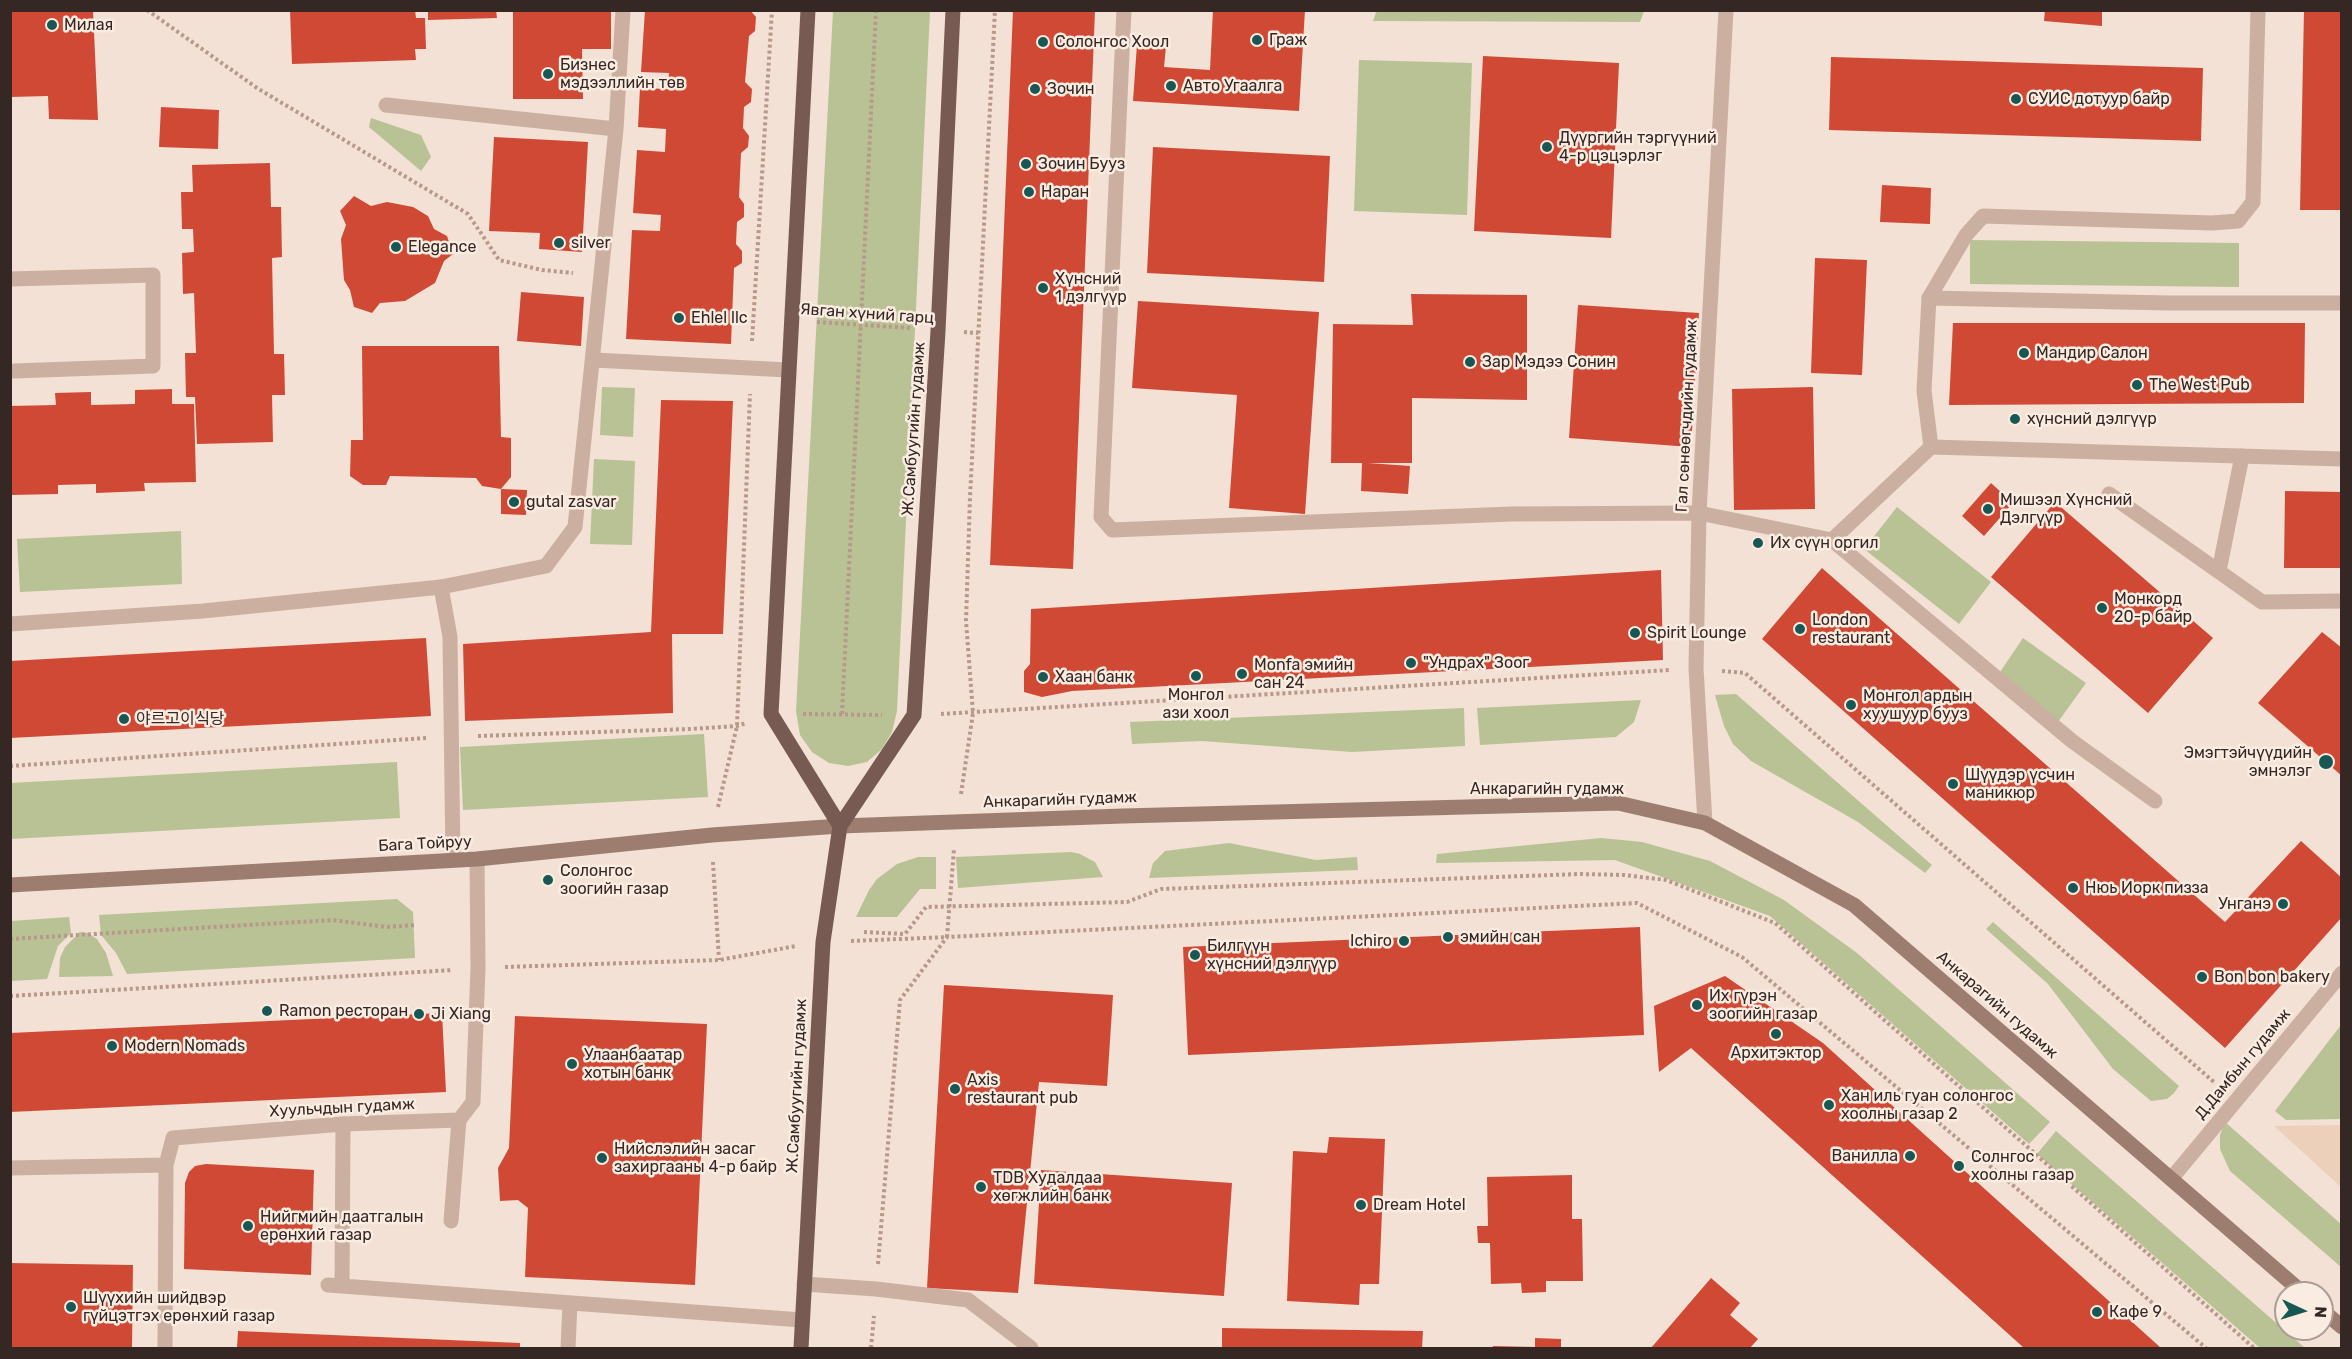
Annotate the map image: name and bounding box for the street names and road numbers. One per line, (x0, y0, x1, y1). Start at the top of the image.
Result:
street label: Явган хүний гарц (799, 300, 935, 328)
street label: Гал сөнөөгчдийн гудамж (1672, 319, 1702, 513)
street label: Ж.Самбуугийн гудамж (898, 341, 930, 517)
street label: Анкарагийн гудамж (1470, 779, 1624, 799)
street label: Анкарагийн гудамж (983, 788, 1137, 812)
street label: Бага Тойруу (378, 832, 472, 856)
street label: Анкарагийн гудамж (1933, 947, 2061, 1063)
street label: Ж.Самбуугийн гудамж (783, 998, 811, 1174)
street label: Д.Дамбын гудамж (2191, 1005, 2295, 1123)
street label: Хуульчдын гудамж (269, 1095, 415, 1121)

